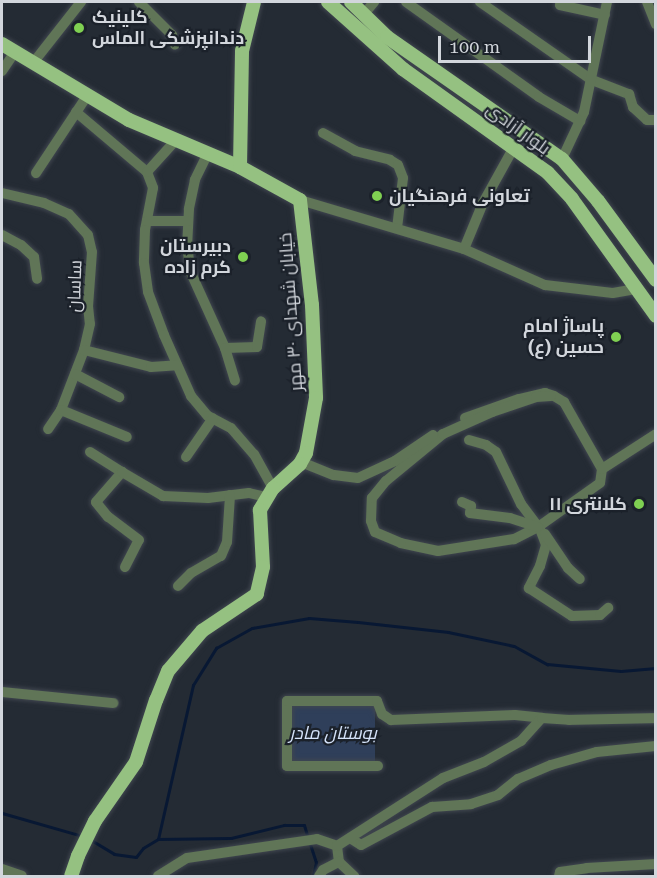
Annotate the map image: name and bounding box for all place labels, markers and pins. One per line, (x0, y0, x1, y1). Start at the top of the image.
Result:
place label: کلینیک دندانپزشکی الماس (92, 7, 244, 50)
marker: کلینیک دندانپزشکی الماس (70, 19, 88, 37)
place label: تعاونی فرهنگیان (389, 185, 530, 207)
marker: تعاونی فرهنگیان (370, 189, 384, 203)
place label: دبیرستان کرم زاده (160, 236, 231, 278)
marker: دبیرستان کرم زاده (236, 250, 250, 264)
place label: پاساژ امام حسین (ع) (523, 316, 604, 358)
marker: پاساژ امام حسین (ع) (609, 330, 623, 344)
place label: کلانتری ۱۱ (549, 493, 627, 515)
marker: کلانتری ۱۱ (632, 497, 646, 511)

